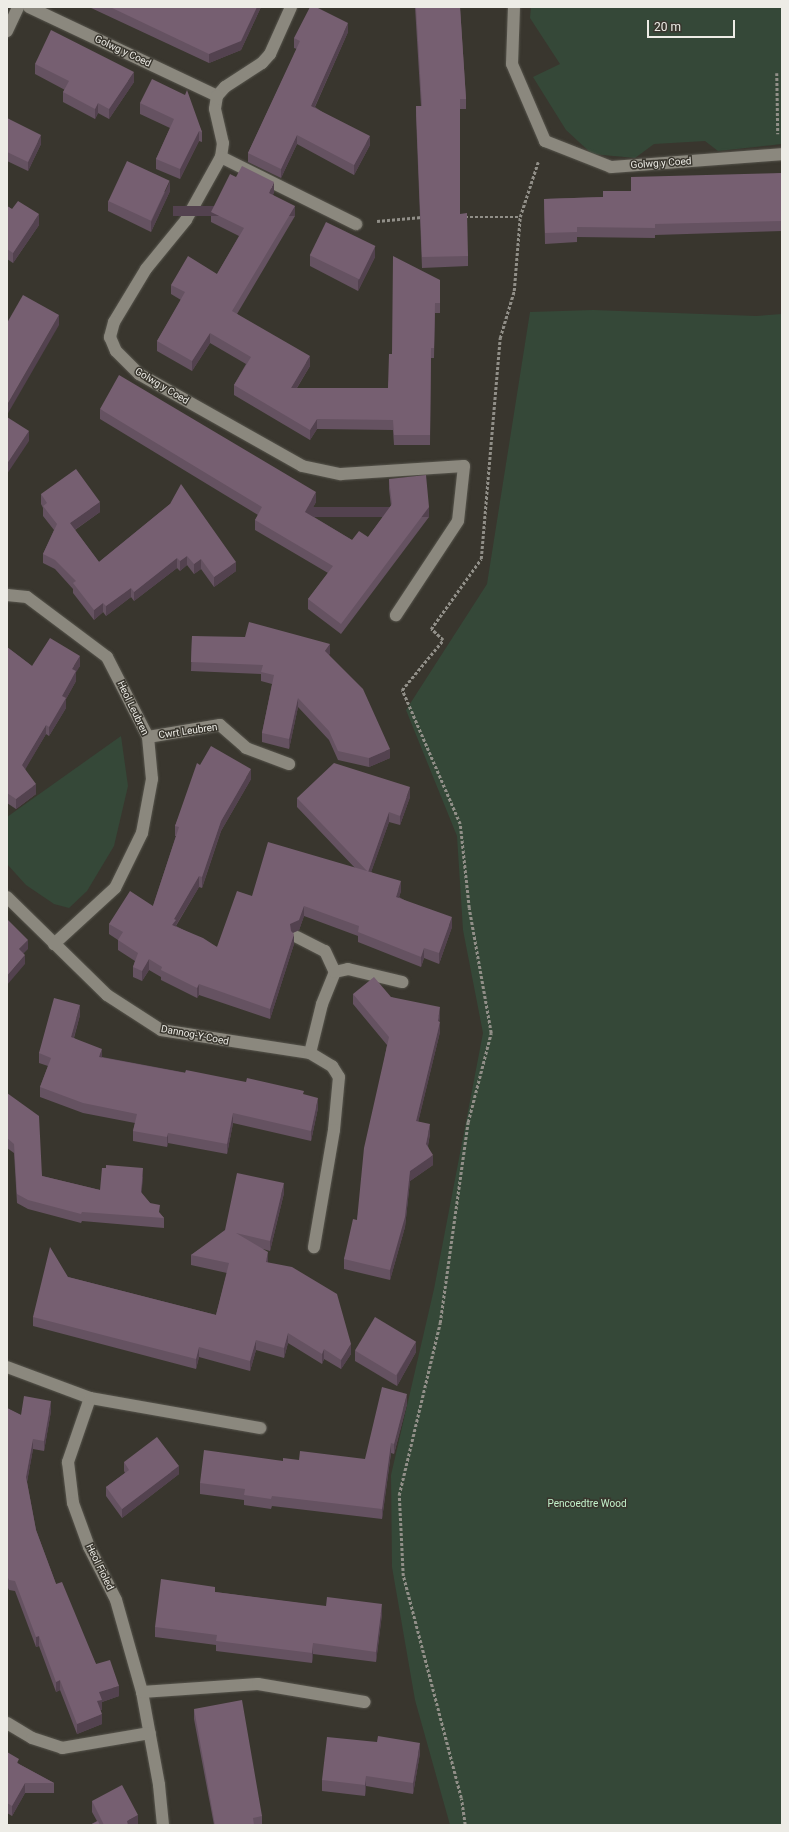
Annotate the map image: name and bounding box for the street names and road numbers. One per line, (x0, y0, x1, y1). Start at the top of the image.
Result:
street label: Golwg y Coed (93, 33, 153, 69)
street label: Golwg y Coed (630, 155, 692, 171)
street label: Golwg y Coed (133, 365, 191, 407)
street label: Heol Leubren (115, 679, 151, 737)
street label: Cwrt Leubren (158, 721, 218, 741)
street label: Dannog-Y-Coed (160, 1023, 230, 1047)
street label: Heol Fioled (84, 1542, 116, 1592)

